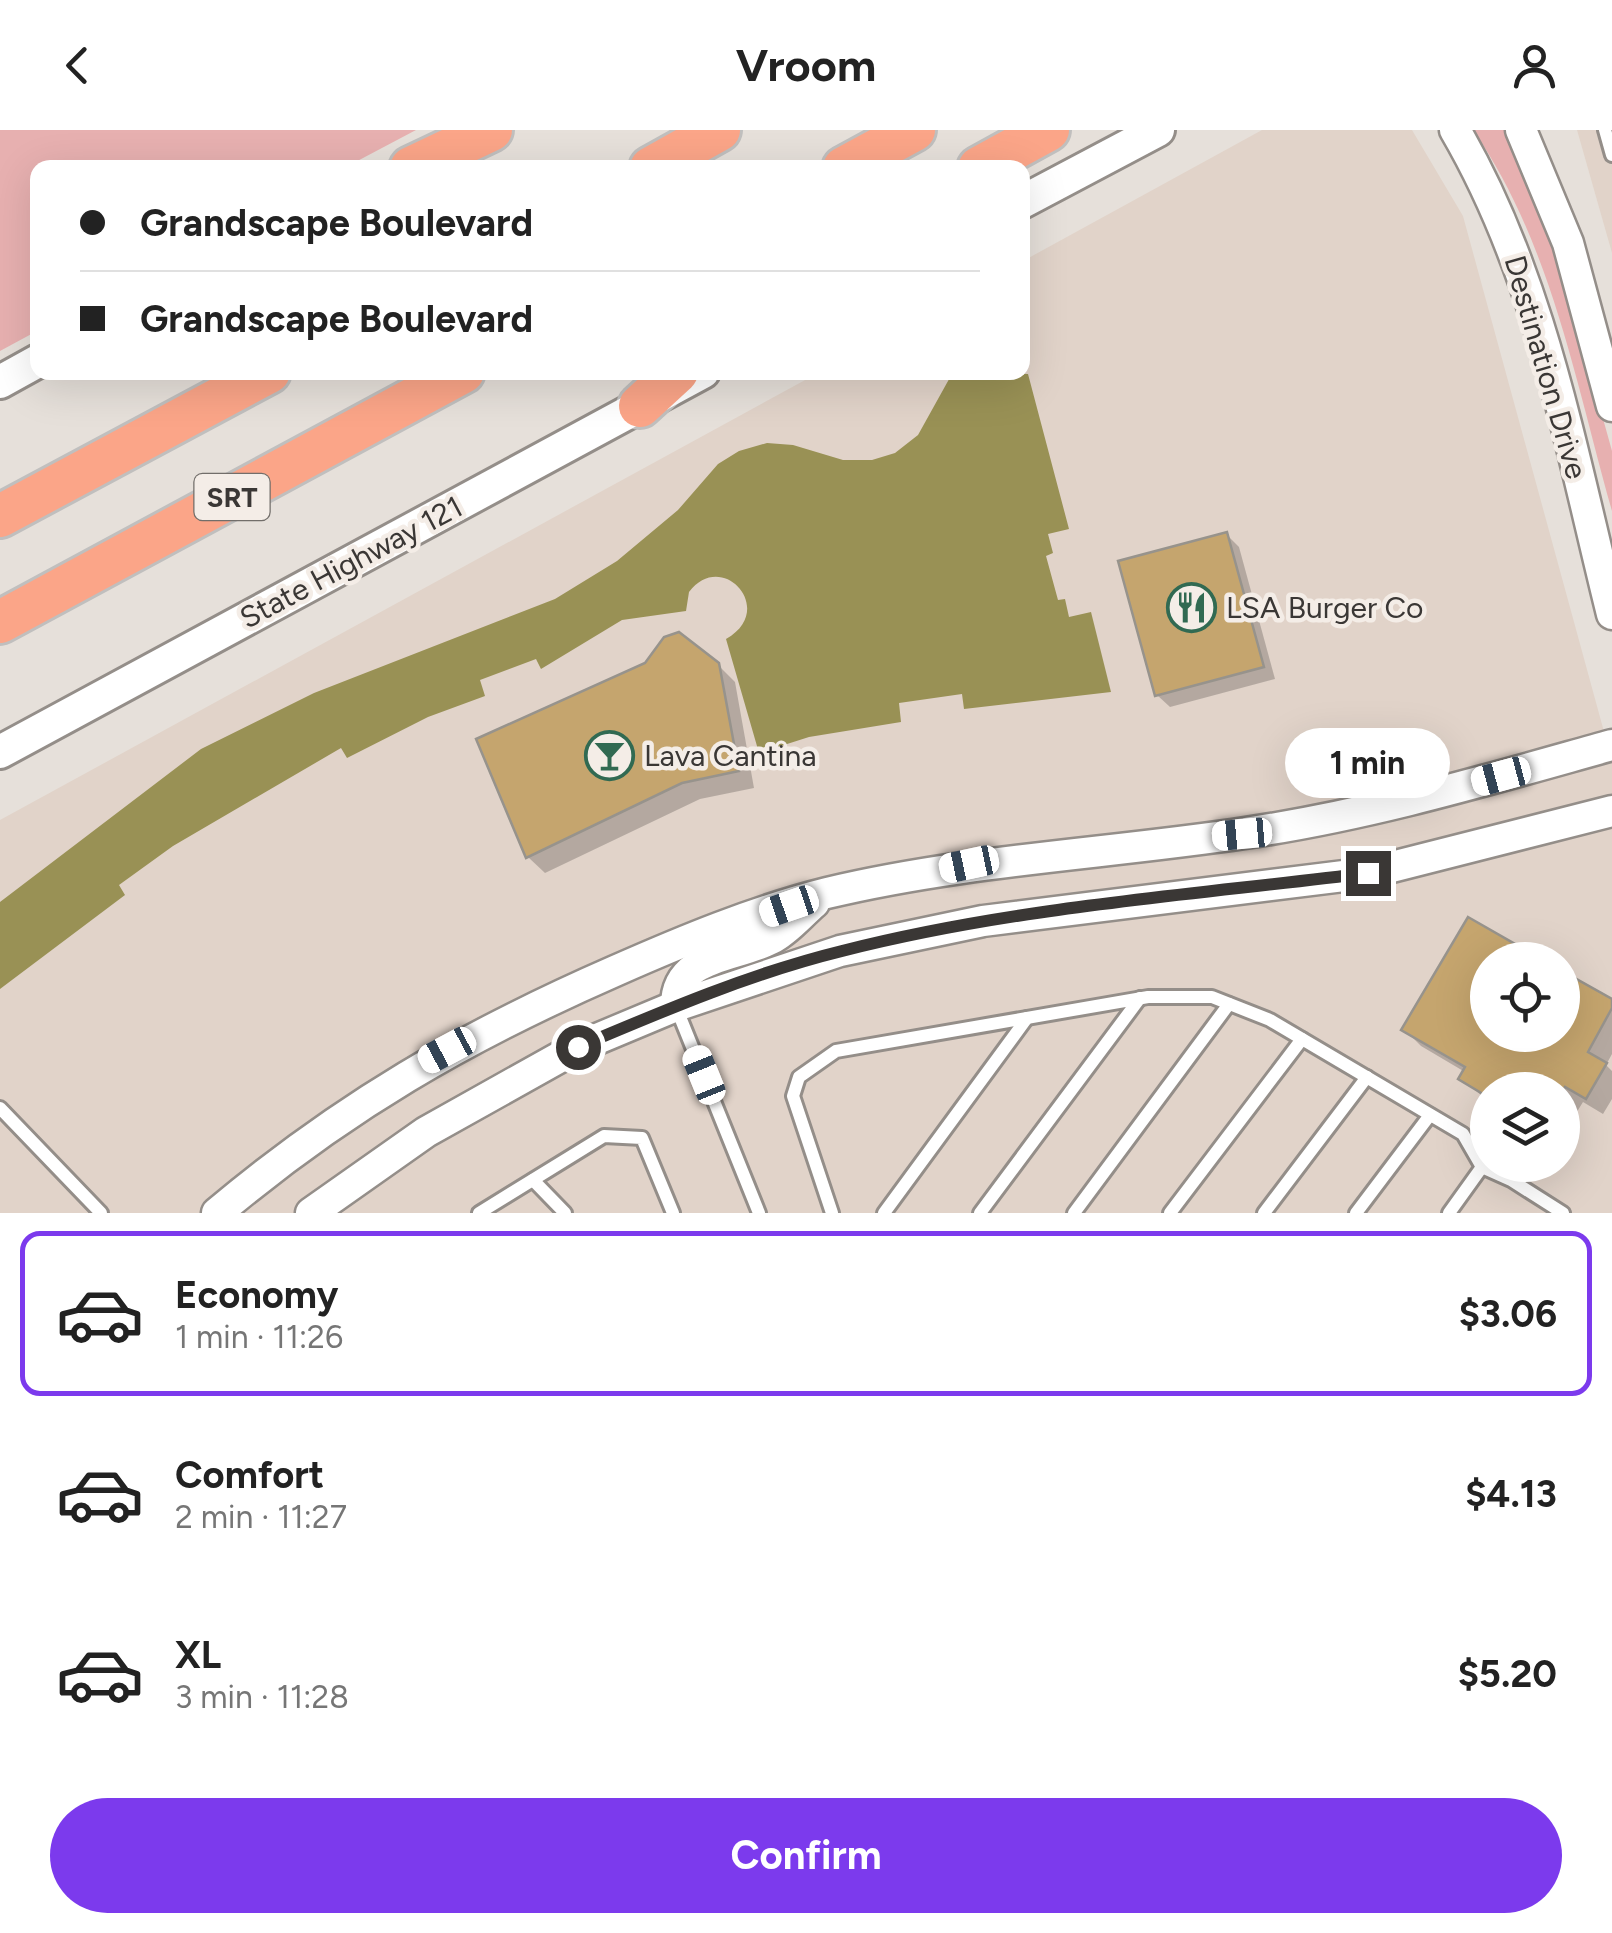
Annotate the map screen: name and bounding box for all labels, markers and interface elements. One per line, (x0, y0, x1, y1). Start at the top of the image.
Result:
icon: back (50, 38, 105, 93)
text: Vroom (736, 38, 876, 92)
icon: person (1507, 38, 1562, 93)
text: Grandscape Boulevard (140, 200, 533, 246)
street label: Destination Drive (1496, 251, 1596, 483)
text: Grandscape Boulevard (140, 296, 533, 342)
road number: SRT (194, 474, 270, 520)
street label: State Highway 121 (233, 488, 469, 636)
restaurant icon: LSA Burger Co (1165, 581, 1217, 633)
place label: LSA Burger Co (1226, 589, 1424, 626)
callout: 1 min (1286, 728, 1450, 798)
bar icon: Lava Cantina (583, 729, 635, 781)
place label: Lava Cantina (644, 737, 817, 774)
text: 1 min (1330, 744, 1405, 782)
car (1468, 754, 1534, 798)
car (1211, 816, 1273, 852)
car (937, 843, 1001, 885)
route end (1346, 851, 1391, 896)
car (756, 882, 822, 930)
map controls (1470, 942, 1580, 1182)
button: locate (1470, 942, 1580, 1052)
car (413, 1023, 481, 1077)
route start (556, 1025, 601, 1070)
car (679, 1042, 729, 1108)
button: layers (1470, 1072, 1580, 1182)
icon: car (55, 1269, 145, 1359)
text: Economy (175, 1272, 338, 1318)
text: $3.06 (1459, 1291, 1557, 1337)
text: 1 min · 11:26 (175, 1318, 343, 1356)
icon: car (55, 1449, 145, 1539)
text: Comfort (175, 1452, 324, 1498)
text: $4.13 (1465, 1471, 1557, 1517)
text: 2 min · 11:27 (175, 1498, 347, 1536)
icon: car (55, 1629, 145, 1719)
text: XL (175, 1632, 221, 1678)
text: $5.20 (1458, 1651, 1557, 1697)
text: 3 min · 11:28 (175, 1678, 349, 1716)
button: Confirm (50, 1798, 1562, 1913)

